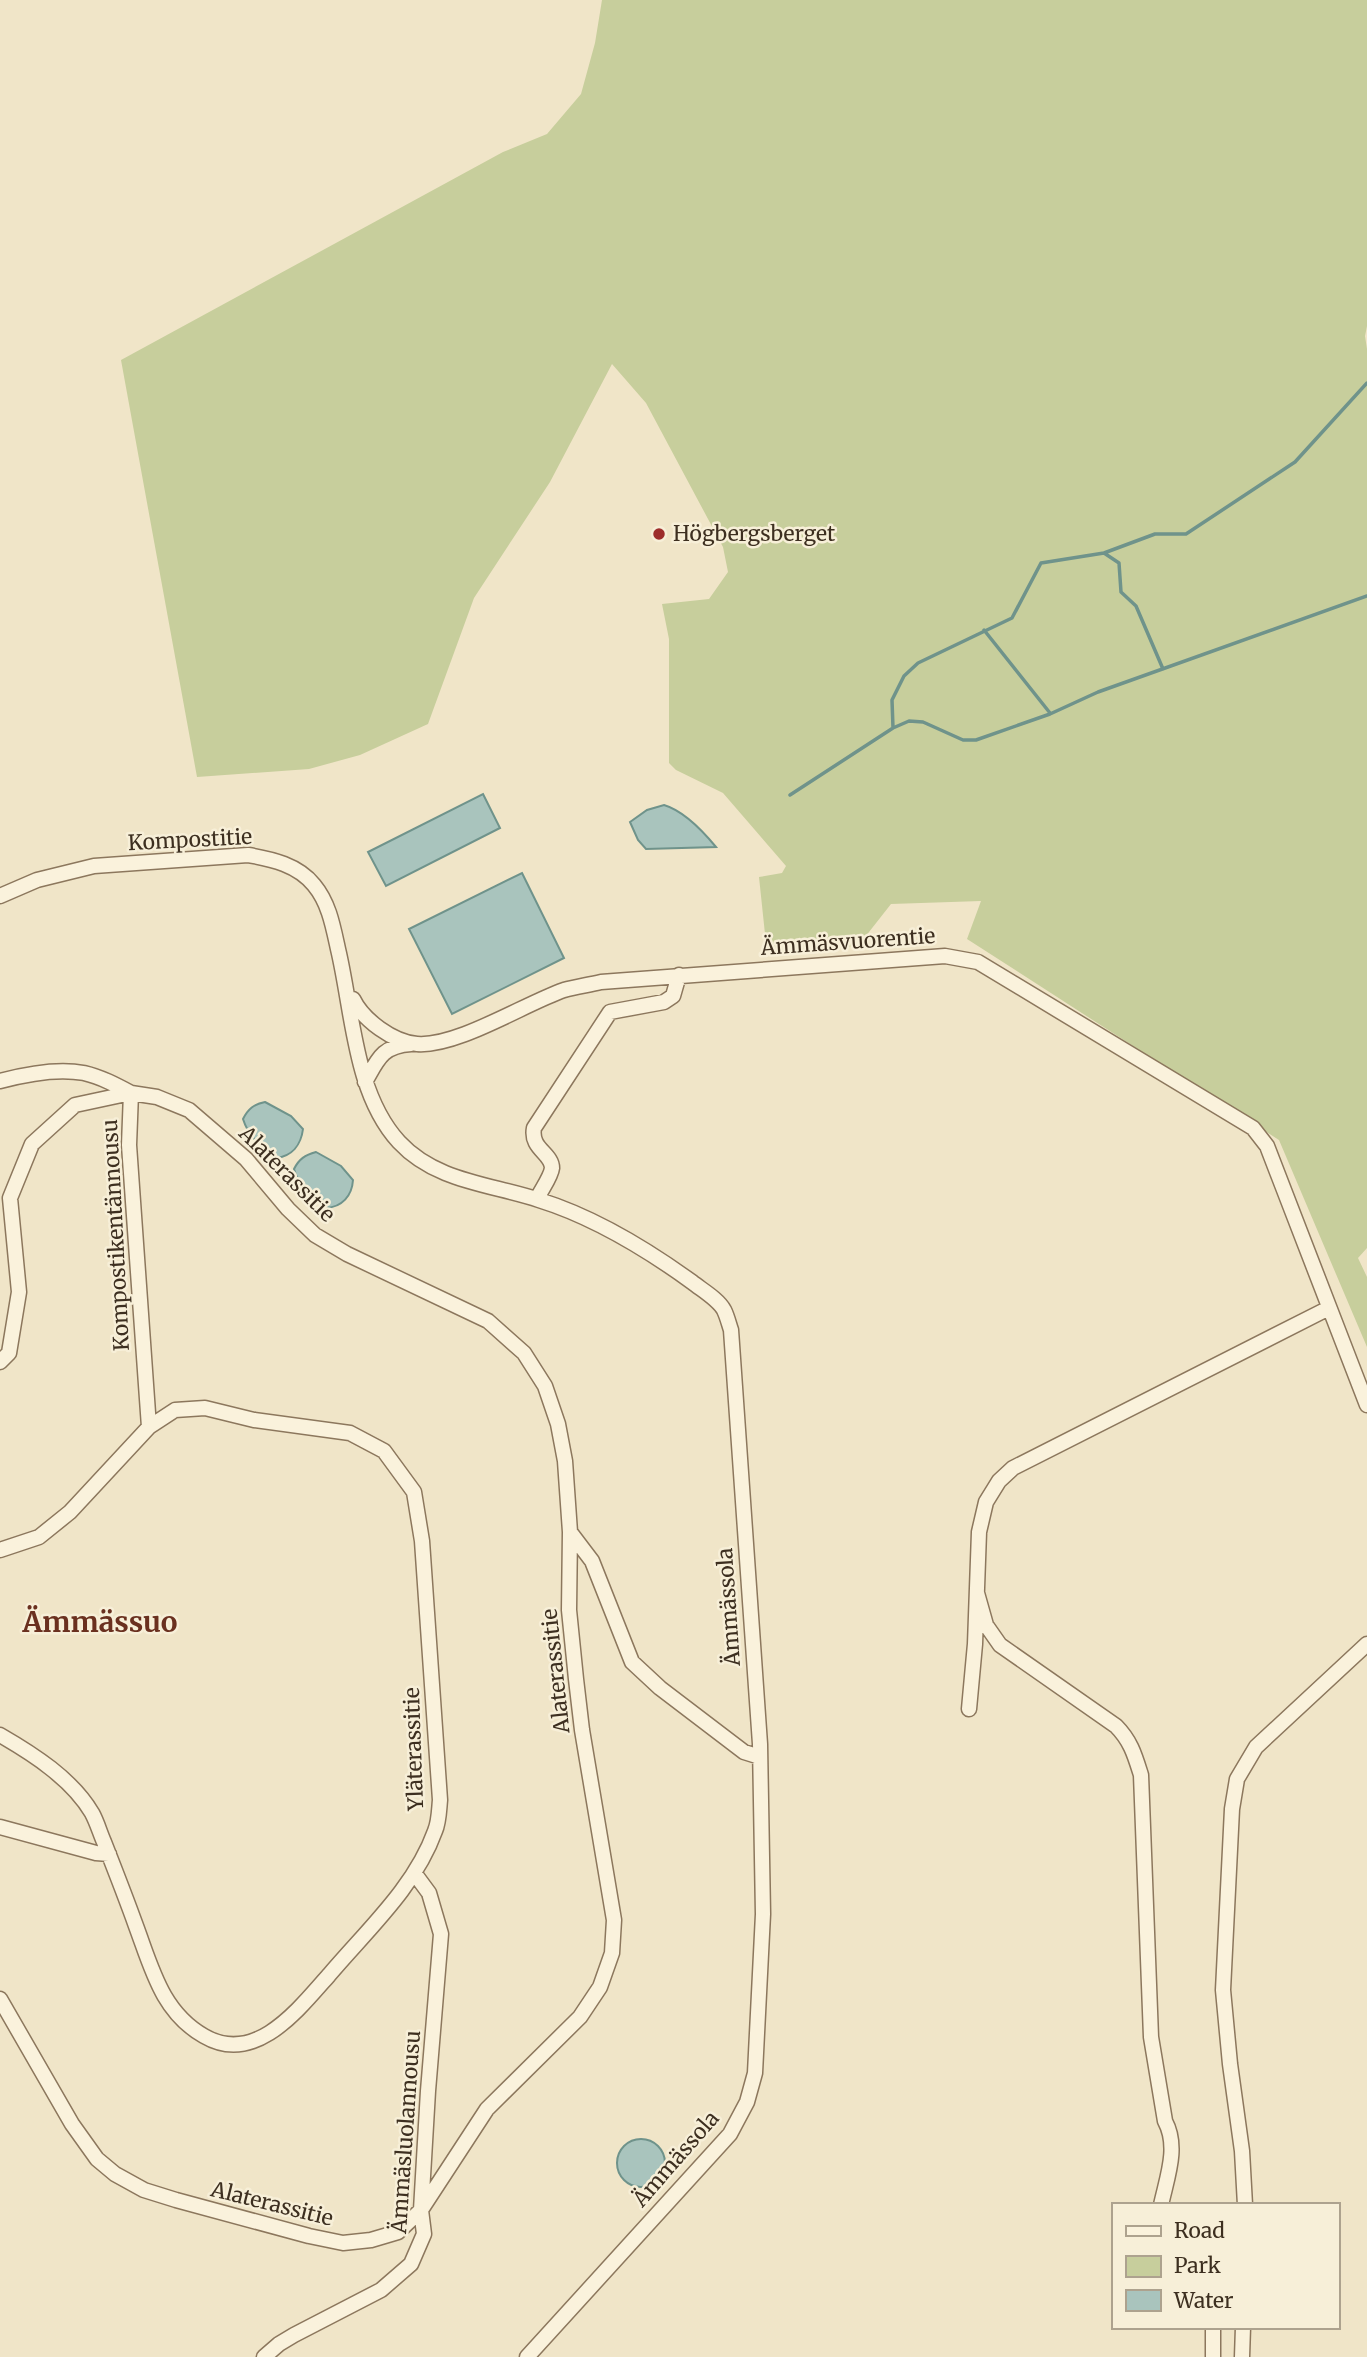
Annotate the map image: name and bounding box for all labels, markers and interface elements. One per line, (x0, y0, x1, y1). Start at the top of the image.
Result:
place label: Högbergsberget (673, 520, 835, 547)
marker: Högbergsberget (651, 526, 667, 542)
street label: Kompostitie (127, 823, 253, 856)
street label: Ämmäsvuorentie (759, 922, 936, 961)
street label: Kompostikentännousu (96, 1119, 135, 1352)
street label: Alaterassitie (233, 1119, 341, 1227)
street label: Ämmässola (711, 1547, 746, 1668)
district label: Ämmässuo (21, 1604, 178, 1640)
street label: Alaterassitie (536, 1607, 576, 1736)
street label: Yläterassitie (398, 1687, 429, 1812)
street label: Ämmäsluolannousu (385, 2029, 426, 2236)
street label: Ämmässola (626, 2105, 725, 2213)
street label: Alaterassitie (207, 2175, 336, 2232)
legend (1112, 2203, 1339, 2329)
text: Road (1174, 2217, 1225, 2244)
text: Park (1174, 2252, 1221, 2279)
text: Water (1173, 2287, 1233, 2314)

